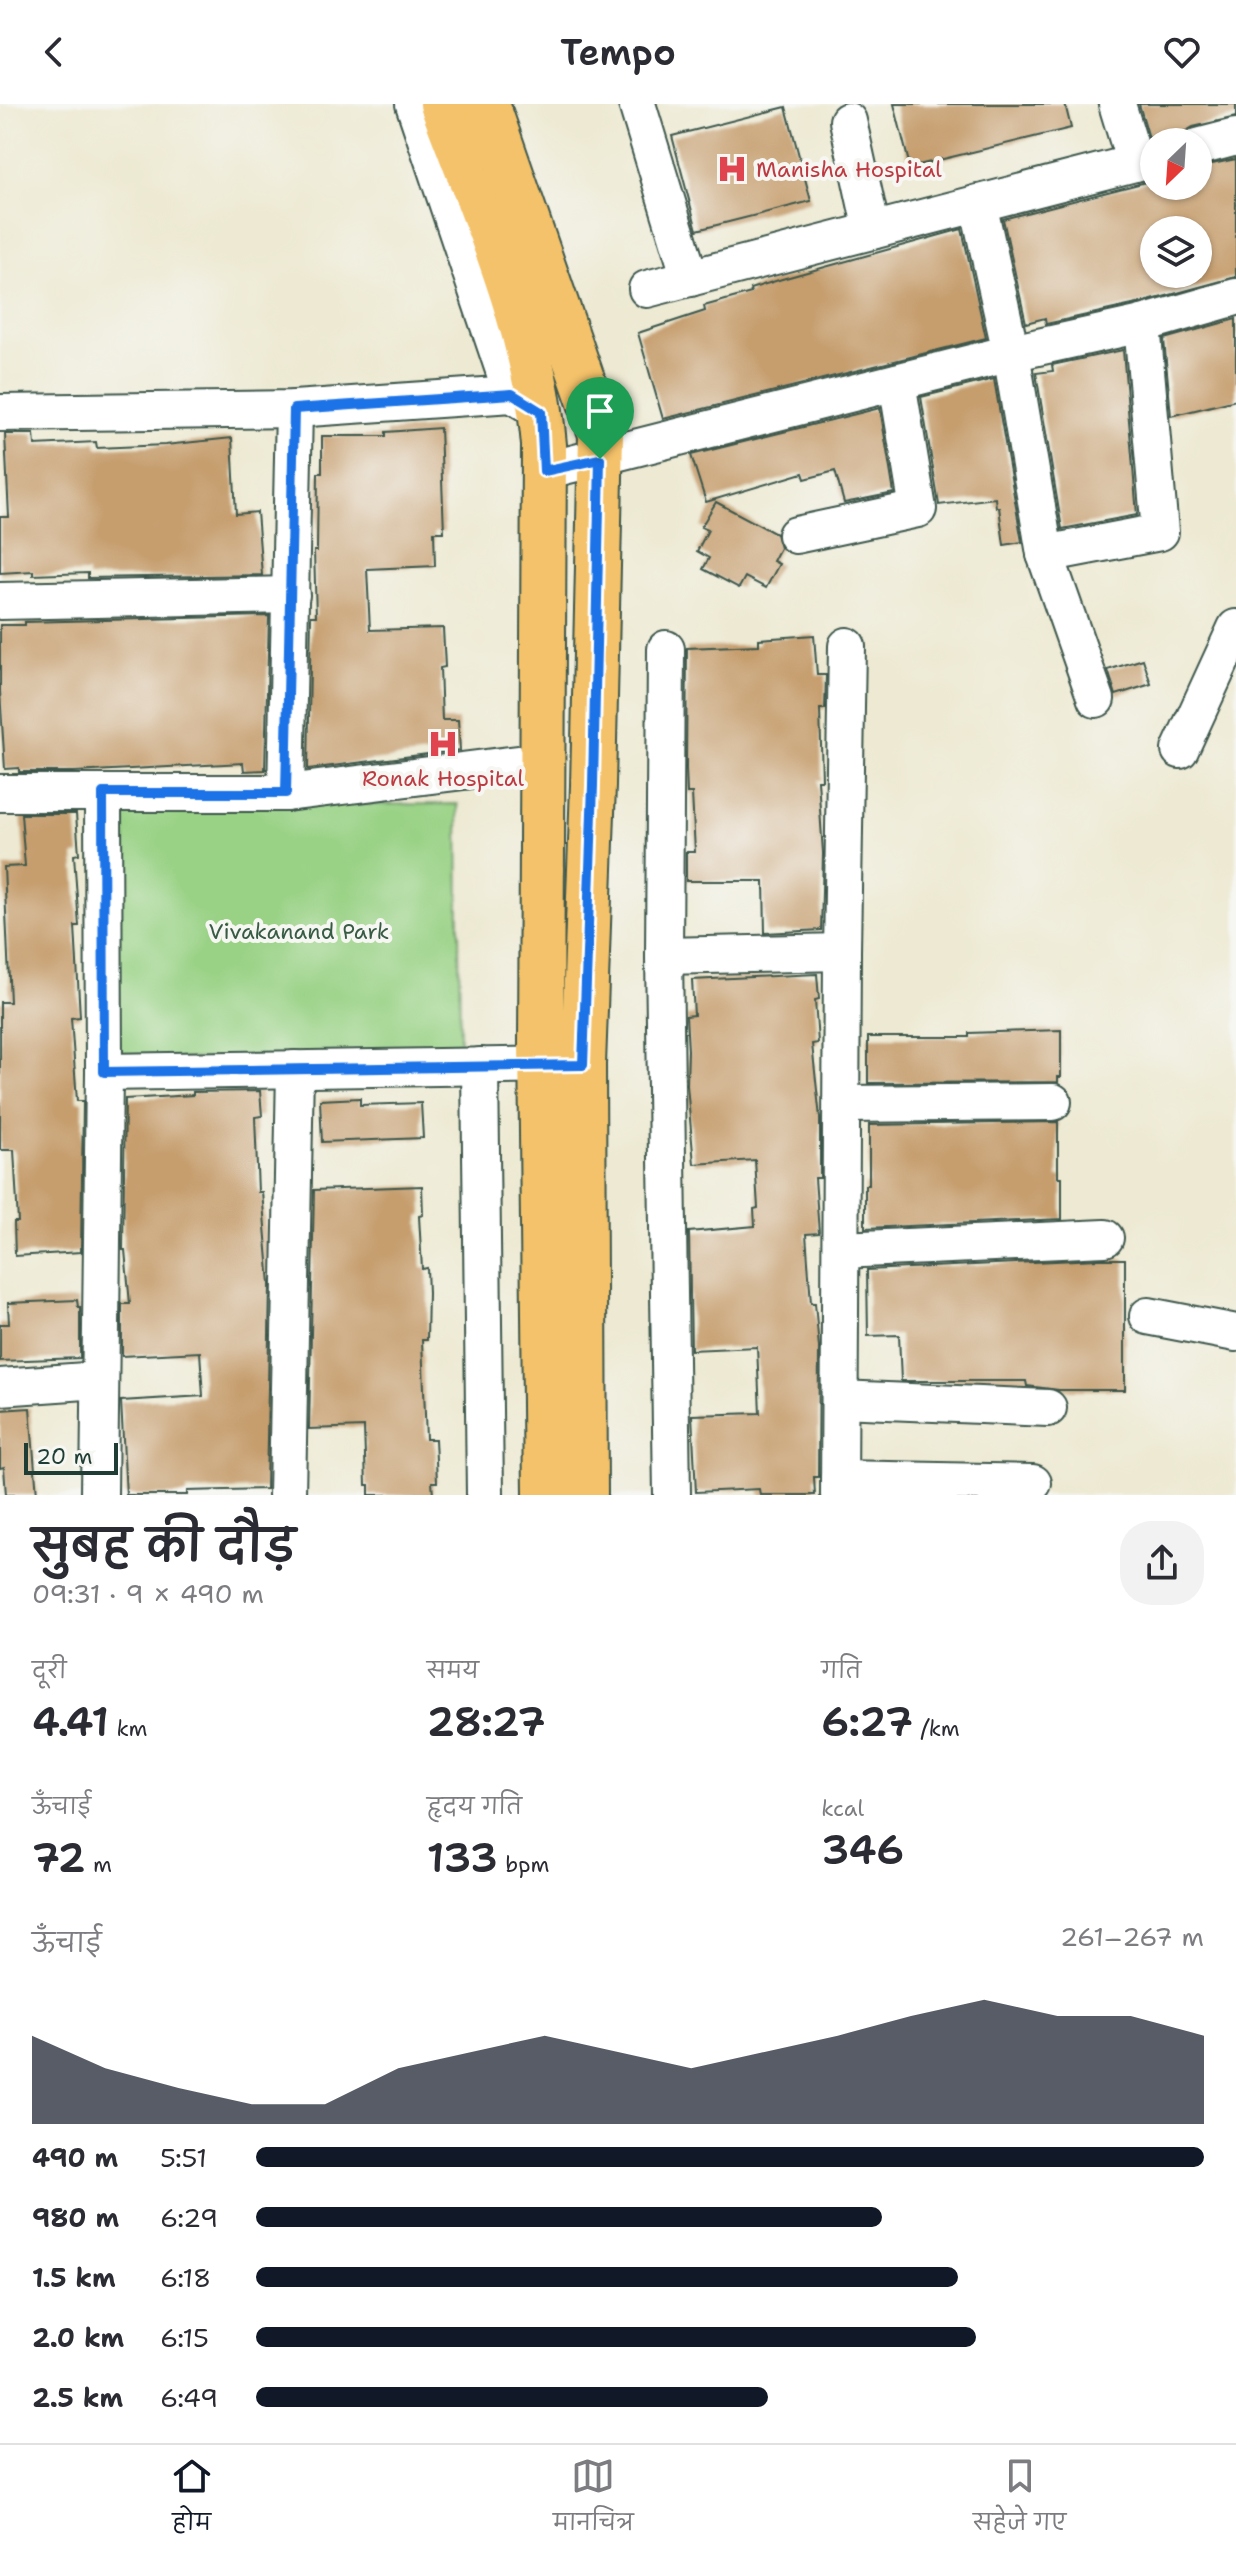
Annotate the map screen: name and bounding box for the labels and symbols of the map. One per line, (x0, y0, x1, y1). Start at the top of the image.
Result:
north arrow (1140, 128, 1212, 200)
hospital icon: Manisha Hospital (715, 152, 749, 186)
place label: Manisha Hospital (756, 155, 942, 184)
pin (566, 377, 634, 459)
hospital icon: Ronak Hospital (426, 727, 460, 761)
place label: Ronak Hospital (362, 764, 524, 793)
park label: Vivakanand Park (209, 917, 389, 946)
scale bar (24, 1439, 118, 1475)

